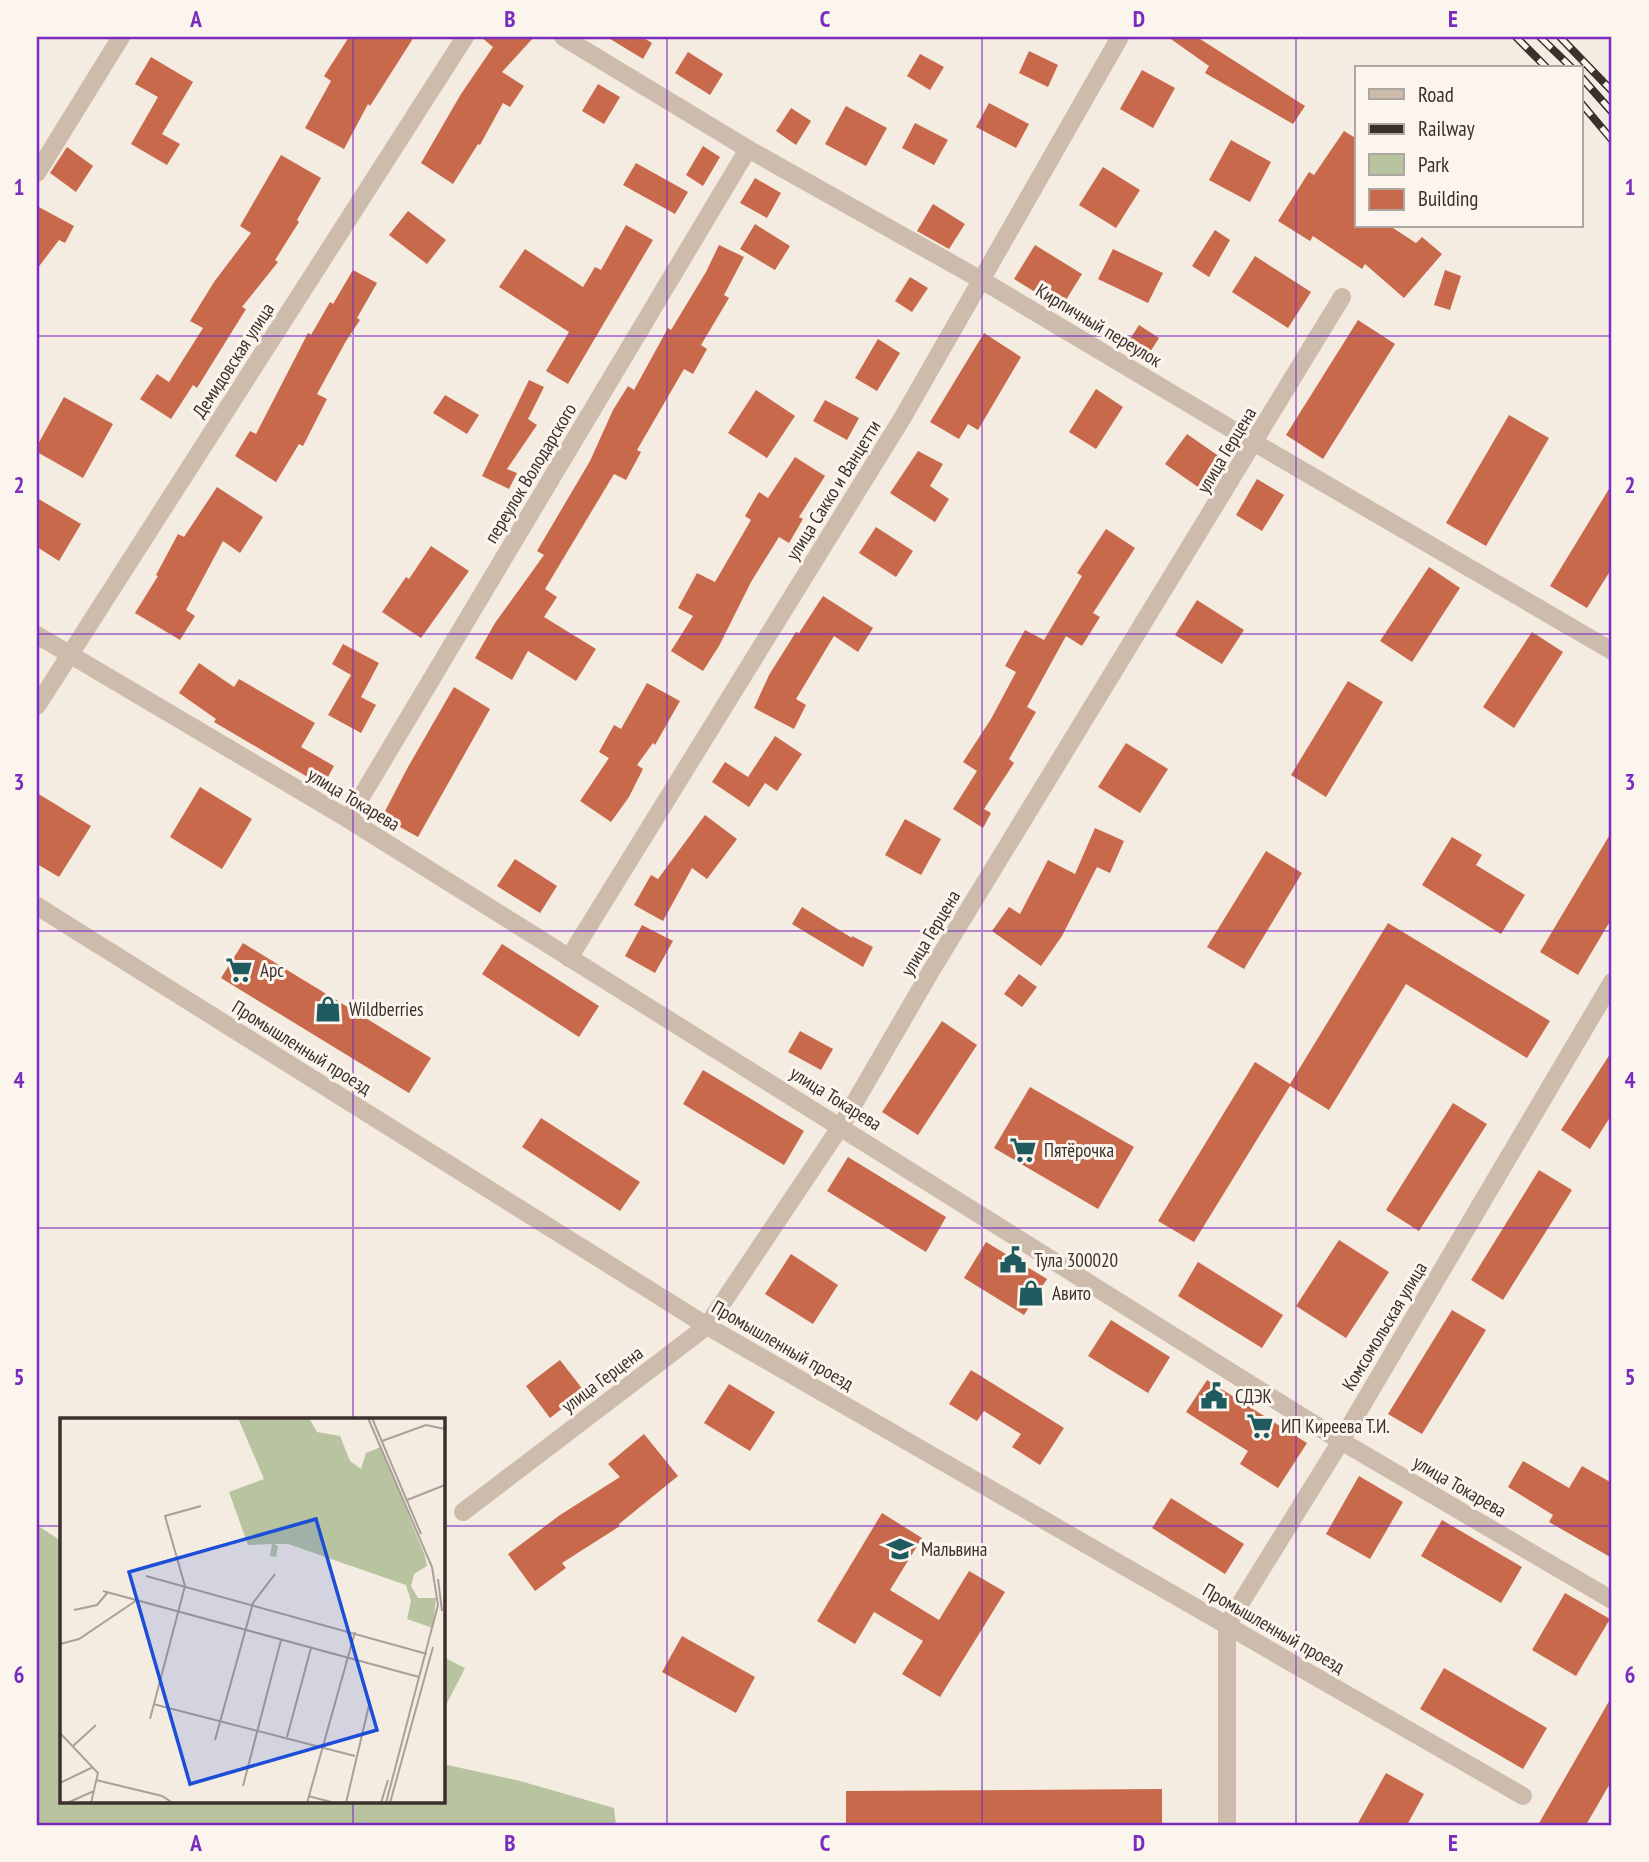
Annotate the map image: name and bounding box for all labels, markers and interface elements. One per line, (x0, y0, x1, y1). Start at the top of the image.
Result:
text: A (189, 4, 202, 33)
text: B (504, 4, 516, 33)
text: C (820, 4, 831, 33)
text: D (1133, 4, 1145, 33)
text: E (1448, 4, 1458, 33)
legend (1355, 66, 1582, 228)
text: Road (1418, 81, 1454, 108)
text: Railway (1418, 115, 1475, 142)
text: Park (1418, 151, 1449, 178)
text: 1 (14, 172, 25, 201)
text: 1 (1625, 172, 1636, 201)
text: Building (1418, 185, 1478, 212)
street label: Кирпичный переулок (1032, 278, 1167, 372)
street label: Демидовская улица (187, 298, 279, 422)
street label: переулок Володарского (479, 399, 581, 547)
street label: улица Герцена (1191, 403, 1261, 497)
street label: улица Сакко и Ванцетти (780, 415, 886, 565)
text: 2 (14, 470, 25, 499)
text: 2 (1625, 470, 1636, 499)
street label: улица Токарева (303, 762, 405, 836)
text: 3 (14, 767, 25, 796)
text: 3 (1625, 767, 1636, 796)
street label: улица Герцена (895, 886, 965, 980)
supermarket icon: Арс (224, 955, 254, 985)
place label: Арс (260, 958, 284, 982)
street label: Промышленный проезд (228, 994, 377, 1100)
shop icon: Wildberries (313, 994, 343, 1024)
place label: Wildberries (349, 997, 423, 1021)
street label: улица Токарева (786, 1060, 886, 1136)
text: 4 (14, 1065, 25, 1094)
text: 4 (1625, 1065, 1636, 1094)
supermarket icon: Пятёрочка (1008, 1135, 1038, 1165)
place label: Пятёрочка (1044, 1138, 1114, 1162)
public building icon: Тула 300020 (998, 1245, 1028, 1275)
place label: Тула 300020 (1034, 1248, 1118, 1272)
street label: Комсомольская улица (1336, 1257, 1432, 1395)
shop icon: Авито (1016, 1278, 1046, 1308)
place label: Авито (1052, 1281, 1091, 1305)
street label: Промышленный проезд (708, 1295, 859, 1396)
street label: улица Герцена (556, 1340, 648, 1418)
text: 5 (14, 1362, 25, 1391)
text: 5 (1625, 1362, 1636, 1391)
public building icon: СДЭК (1199, 1381, 1229, 1411)
place label: СДЭК (1235, 1384, 1272, 1408)
supermarket icon: ИП Киреева Т.И. (1245, 1411, 1275, 1441)
place label: ИП Киреева Т.И. (1281, 1414, 1390, 1438)
inset map (60, 1418, 444, 1802)
street label: улица Токарева (1409, 1450, 1511, 1522)
school or university icon: Мальвина (885, 1534, 915, 1564)
place label: Мальвина (921, 1537, 987, 1561)
street label: Промышленный проезд (1199, 1578, 1350, 1679)
text: 6 (14, 1660, 25, 1689)
text: 6 (1625, 1660, 1636, 1689)
text: A (189, 1828, 202, 1857)
text: B (504, 1828, 516, 1857)
text: C (820, 1828, 831, 1857)
text: D (1133, 1828, 1145, 1857)
text: E (1448, 1828, 1458, 1857)

